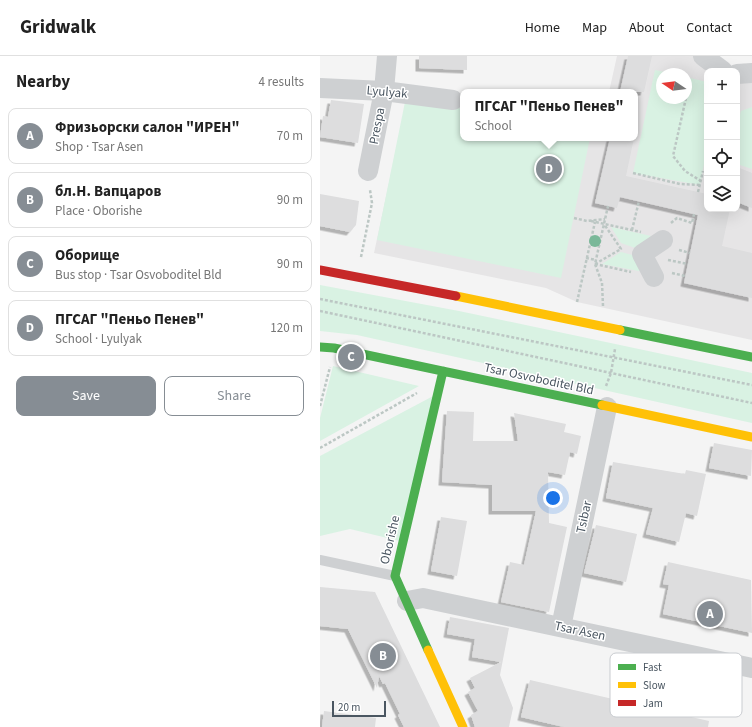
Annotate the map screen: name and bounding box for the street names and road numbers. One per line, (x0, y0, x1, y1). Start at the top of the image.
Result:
street label: Lyulyak (366, 81, 409, 103)
street label: Prespa (365, 106, 389, 146)
street label: Tsar Osvoboditel Bld (482, 359, 596, 399)
street label: Tsibar (572, 499, 596, 535)
street label: Oborishe (376, 514, 404, 566)
street label: Tsar Asen (553, 617, 607, 645)

